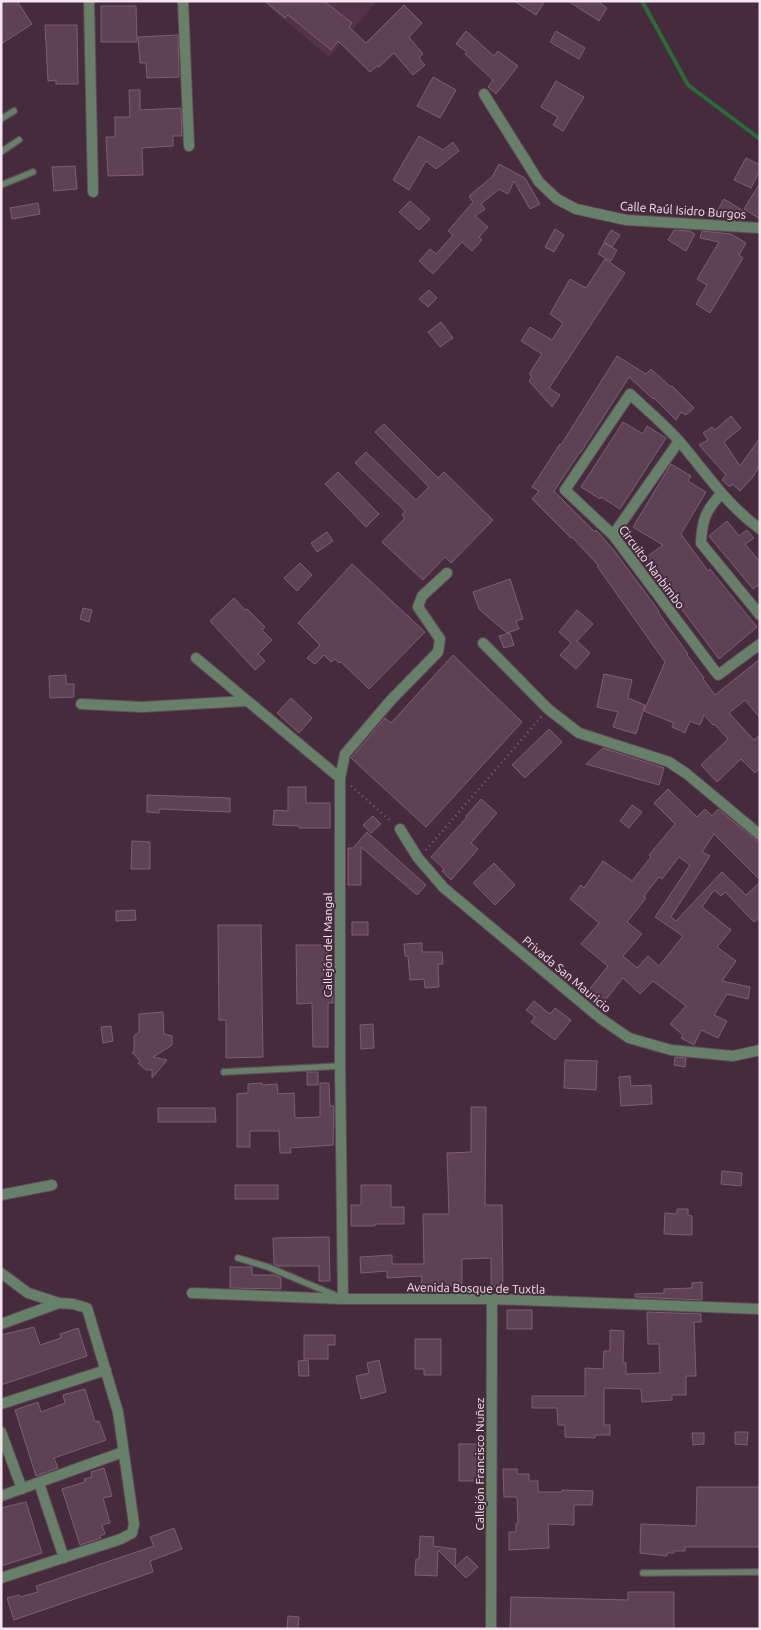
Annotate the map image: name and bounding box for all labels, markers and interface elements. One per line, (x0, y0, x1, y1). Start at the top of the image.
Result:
street label: Calle Raúl Isidro Burgos (620, 199, 746, 221)
street label: Circuito Nanbimbo (617, 523, 687, 611)
street label: Callejón del Mangal (321, 892, 334, 998)
street label: Privada San Mauricio (520, 933, 614, 1015)
street label: Avenida Bosque de Tuxtla (407, 1280, 545, 1296)
street label: Callejón Francisco Nuñez (473, 1397, 486, 1531)

